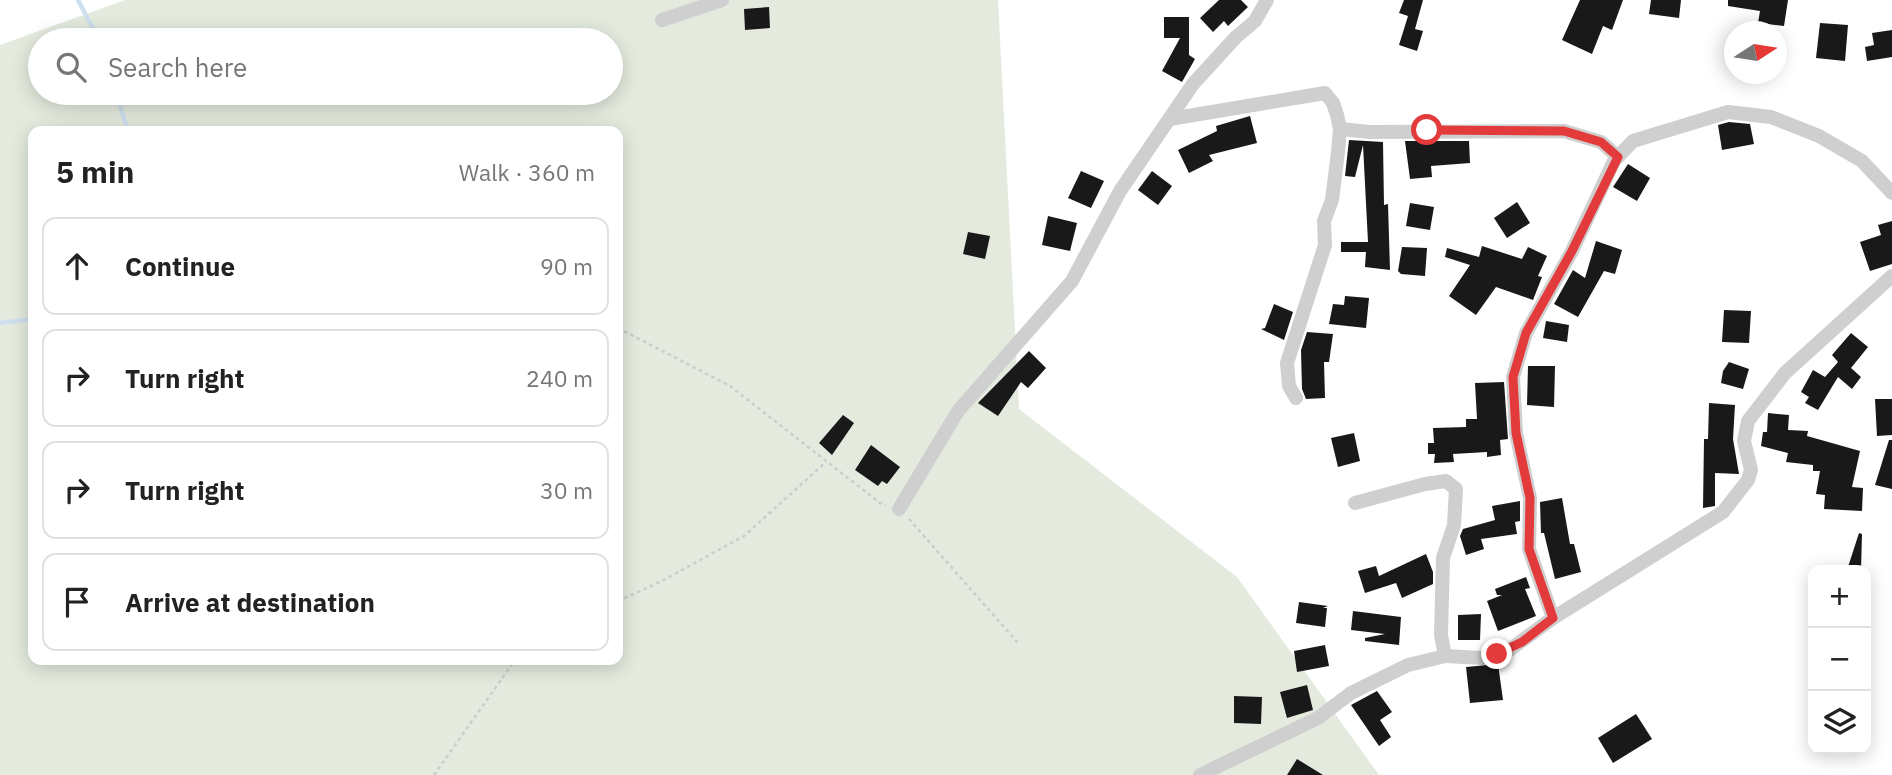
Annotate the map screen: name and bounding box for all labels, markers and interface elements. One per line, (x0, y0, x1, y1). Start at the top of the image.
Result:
north arrow (1724, 21, 1787, 84)
search box (28, 28, 623, 105)
icon: search (52, 48, 90, 86)
text: Search here (108, 50, 247, 84)
route start (1411, 114, 1442, 145)
text: 5 min (56, 152, 134, 191)
text: Walk · 360 m (459, 157, 595, 187)
icon: ahead (58, 247, 96, 285)
text: Continue (125, 249, 235, 283)
text: 90 m (540, 251, 593, 281)
icon: right (58, 359, 96, 397)
text: Turn right (125, 361, 244, 395)
text: 240 m (526, 363, 593, 393)
icon: right (58, 471, 96, 509)
text: Turn right (125, 473, 244, 507)
text: 30 m (540, 475, 593, 505)
map controls (1808, 565, 1871, 754)
button: + (1808, 565, 1871, 628)
icon: arrive (58, 583, 96, 621)
text: Arrive at destination (125, 585, 375, 619)
button: − (1808, 628, 1871, 691)
route end (1481, 638, 1512, 669)
button: layers (1808, 691, 1871, 754)

